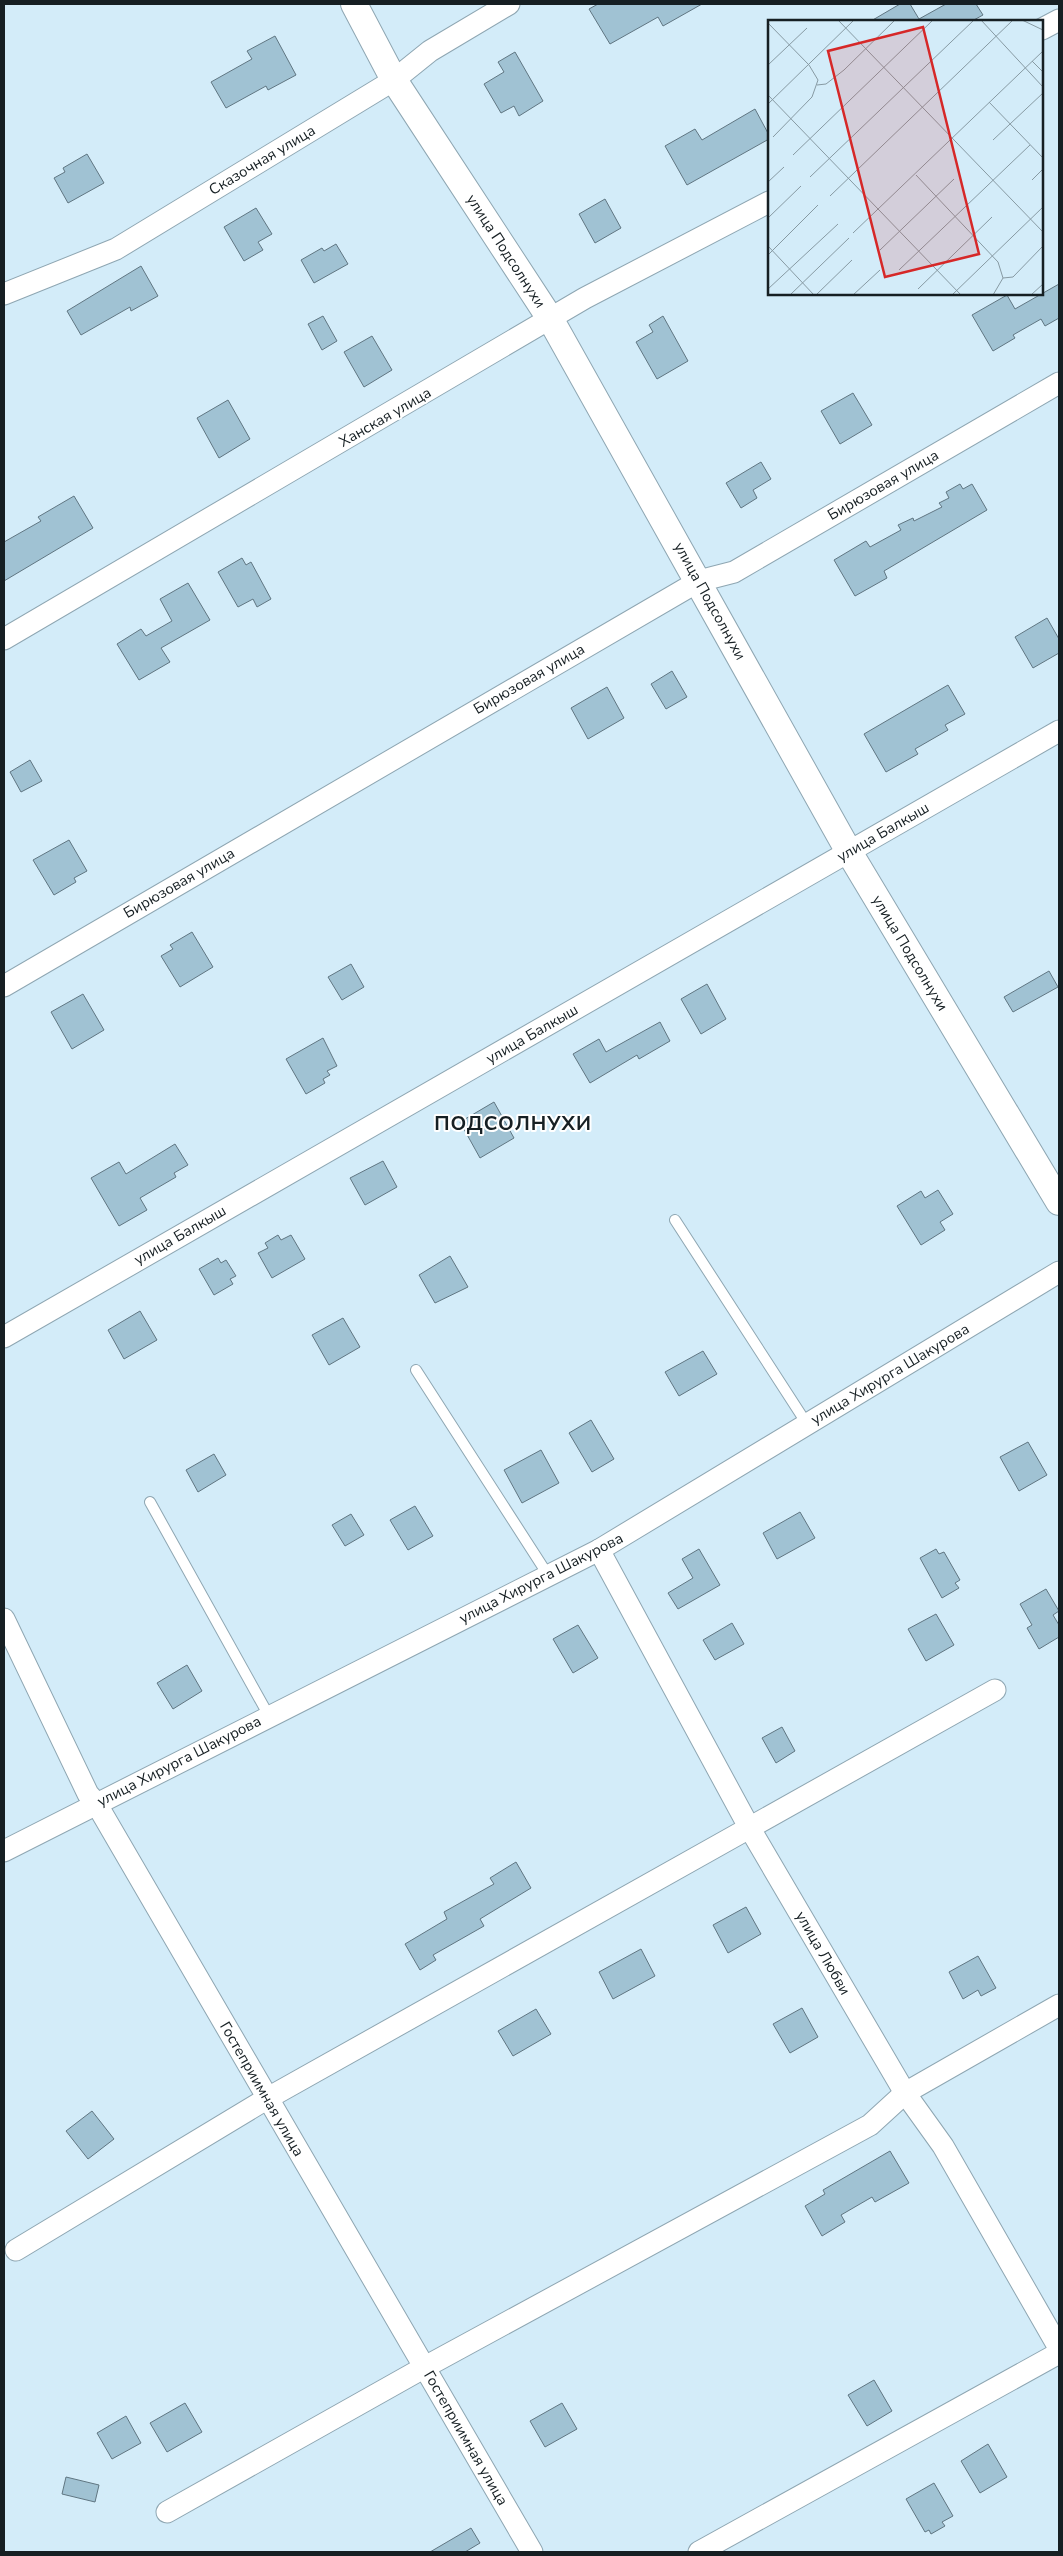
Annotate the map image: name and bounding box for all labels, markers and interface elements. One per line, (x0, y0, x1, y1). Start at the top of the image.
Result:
inset map (768, 20, 1043, 295)
street label: Сказочная улица (205, 120, 319, 200)
street label: улица Подсолнухи (462, 190, 550, 312)
street label: Ханская улица (335, 382, 435, 452)
street label: Бирюзовая улица (824, 445, 942, 525)
street label: улица Подсолнухи (669, 539, 751, 663)
street label: Бирюзовая улица (470, 639, 588, 719)
street label: улица Балкыш (833, 798, 933, 866)
street label: Бирюзовая улица (120, 843, 238, 923)
street label: улица Подсолнухи (867, 891, 953, 1015)
street label: улица Балкыш (482, 1000, 582, 1068)
district label: ПОДСОЛНУХИ (434, 1110, 592, 1137)
street label: улица Балкыш (130, 1201, 230, 1269)
street label: улица Хирурга Шакурова (807, 1319, 973, 1429)
street label: улица Хирурга Шакурова (456, 1528, 626, 1628)
street label: улица Хирурга Шакурова (94, 1711, 264, 1811)
street label: улица Любви (791, 1907, 855, 1999)
street label: Гостеприимная улица (215, 2018, 309, 2160)
street label: Гостеприимная улица (419, 2367, 513, 2509)

